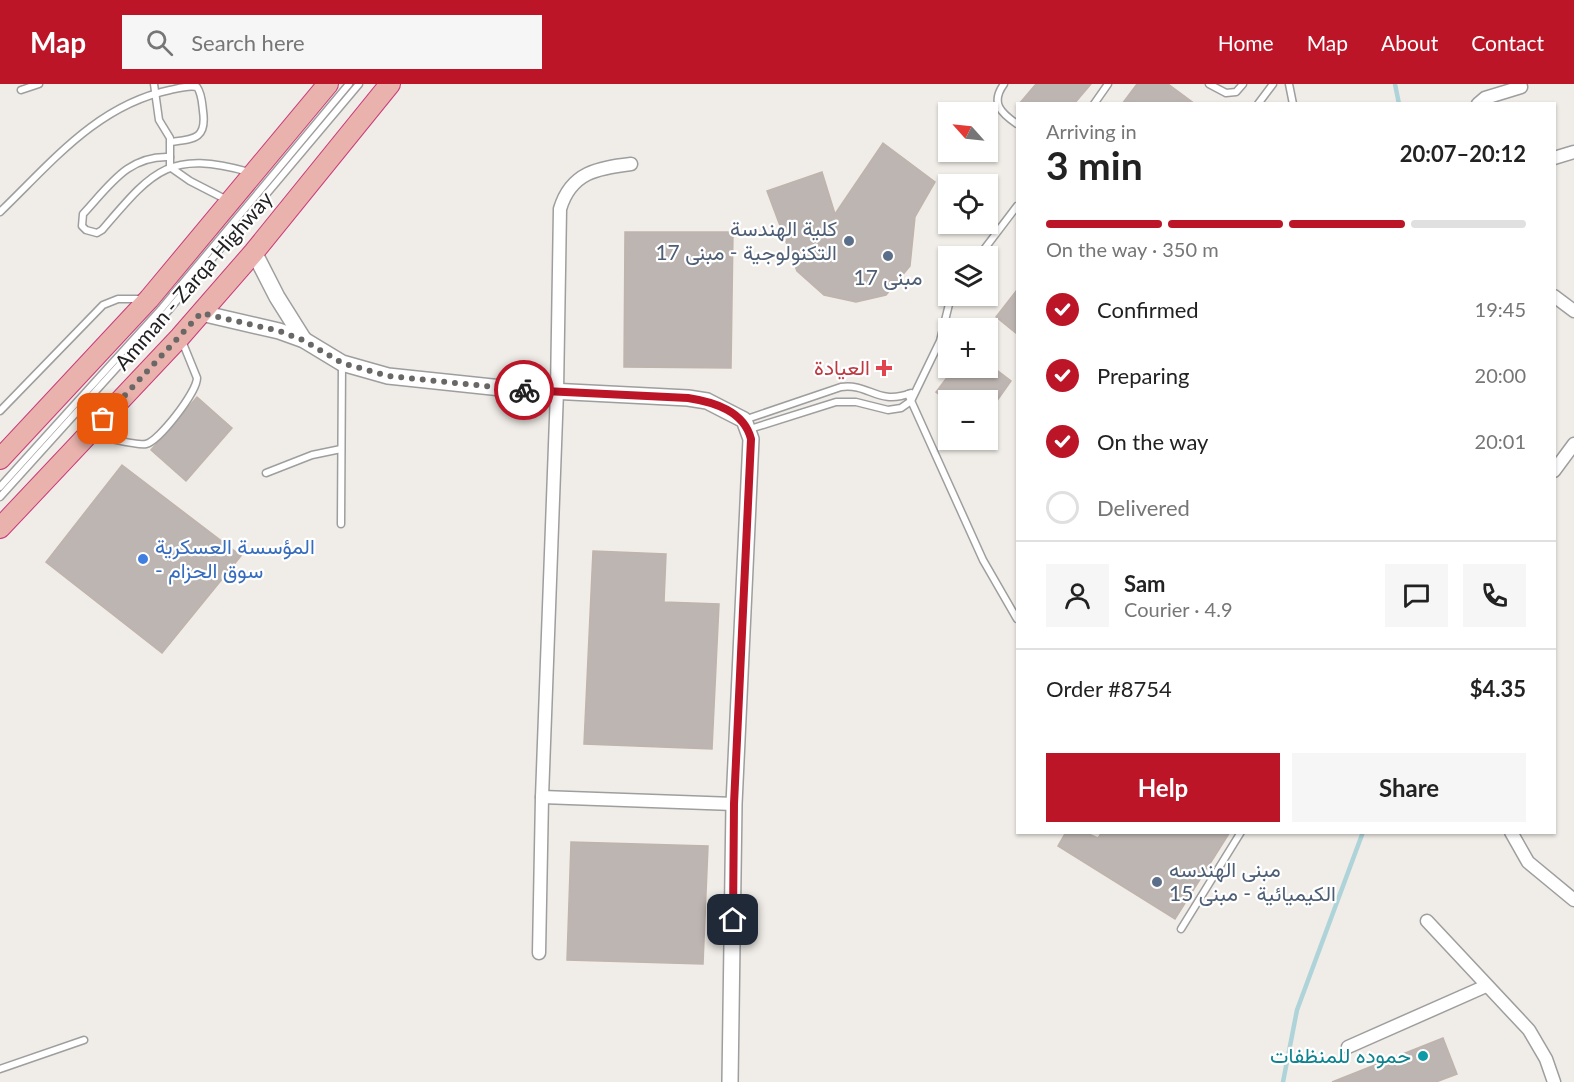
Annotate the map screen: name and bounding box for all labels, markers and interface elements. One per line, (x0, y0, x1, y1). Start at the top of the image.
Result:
search box (122, 15, 542, 69)
text: Map (30, 25, 86, 59)
icon: search (143, 26, 176, 59)
text: Search here (191, 29, 305, 56)
text: Home (1218, 30, 1274, 55)
text: Map (1307, 30, 1348, 55)
text: About (1381, 30, 1438, 55)
text: Contact (1471, 30, 1544, 55)
north arrow (938, 102, 998, 162)
map controls (938, 102, 998, 450)
text: Arriving in (1046, 119, 1137, 143)
text: 20:07–20:12 (1400, 140, 1526, 167)
text: 3 min (1046, 142, 1143, 188)
button: locate (938, 174, 998, 234)
street label: Amman - Zarqa Highway (109, 186, 277, 374)
place label: كلية الهندسة التكنولوجية - مبنى 17 (655, 215, 837, 266)
marker: كلية الهندسة التكنولوجية - مبنى 17 (842, 234, 856, 248)
text: On the way · 350 m (1046, 237, 1219, 261)
button: layers (938, 246, 998, 306)
marker: مبنى 17 (881, 249, 895, 263)
place label: مبنى 17 (854, 264, 922, 290)
icon: check (1046, 293, 1079, 326)
text: Confirmed (1097, 296, 1199, 323)
text: 19:45 (1475, 297, 1526, 321)
button: + (938, 318, 998, 378)
place label: العيادة (814, 354, 870, 380)
marker: العيادة (875, 359, 893, 377)
icon: check (1046, 359, 1079, 392)
courier (494, 360, 554, 420)
text: Preparing (1097, 362, 1189, 389)
text: 20:00 (1475, 363, 1526, 387)
icon: bike (508, 374, 541, 407)
button: − (938, 390, 998, 450)
pin (77, 393, 128, 444)
icon: bag (86, 402, 119, 435)
icon: check (1046, 425, 1079, 458)
text: On the way (1097, 428, 1208, 455)
text: 20:01 (1475, 429, 1526, 453)
text: Delivered (1097, 494, 1190, 521)
place label: المؤسسة العسكرية - سوق الحزام (155, 533, 315, 585)
marker: المؤسسة العسكرية - سوق الحزام (136, 552, 150, 566)
button: person (1046, 564, 1109, 627)
button: chat (1385, 564, 1448, 627)
button: phone (1463, 564, 1526, 627)
text: Sam (1124, 570, 1166, 597)
text: Courier · 4.9 (1124, 597, 1233, 621)
text: Order #8754 (1046, 675, 1172, 702)
text: $4.35 (1470, 675, 1526, 702)
button: Help (1046, 753, 1280, 822)
button: Share (1292, 753, 1526, 822)
place label: مبنى الهندسه الكيميائية - مبنى 15 (1169, 856, 1336, 906)
marker: مبنى الهندسه الكيميائية - مبنى 15 (1150, 875, 1164, 889)
pin (707, 894, 758, 945)
icon: home (716, 903, 749, 936)
place label: حموده للمنظفات (1270, 1042, 1411, 1069)
marker: حموده للمنظفات (1416, 1049, 1430, 1063)

